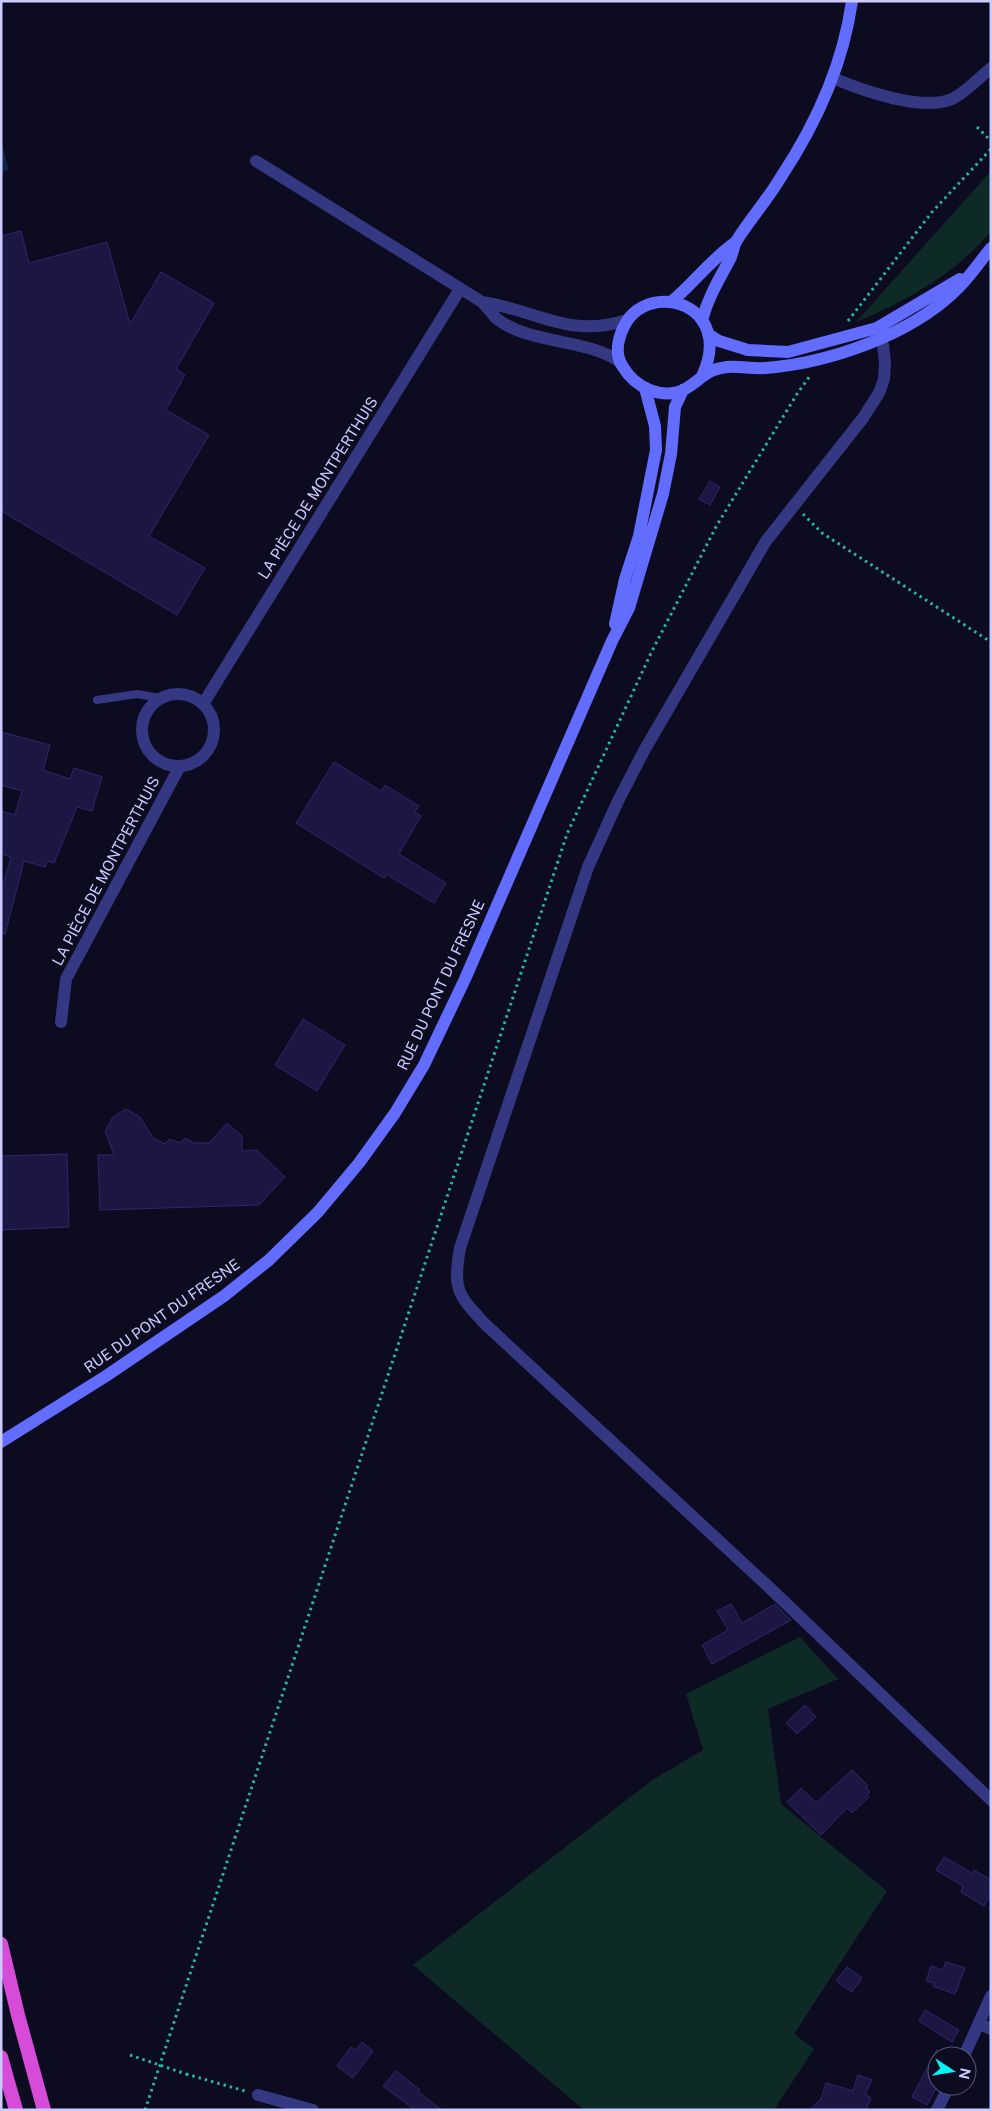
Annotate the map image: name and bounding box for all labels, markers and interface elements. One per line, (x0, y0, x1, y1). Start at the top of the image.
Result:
street label: LA PIÈCE DE MONTPERTHUIS (254, 394, 381, 582)
street label: LA PIÈCE DE MONTPERTHUIS (48, 773, 163, 968)
street label: RUE DU PONT DU FRESNE (394, 897, 488, 1073)
street label: RUE DU PONT DU FRESNE (81, 1255, 243, 1376)
north arrow (927, 2046, 977, 2096)
text: N (956, 2067, 974, 2081)

